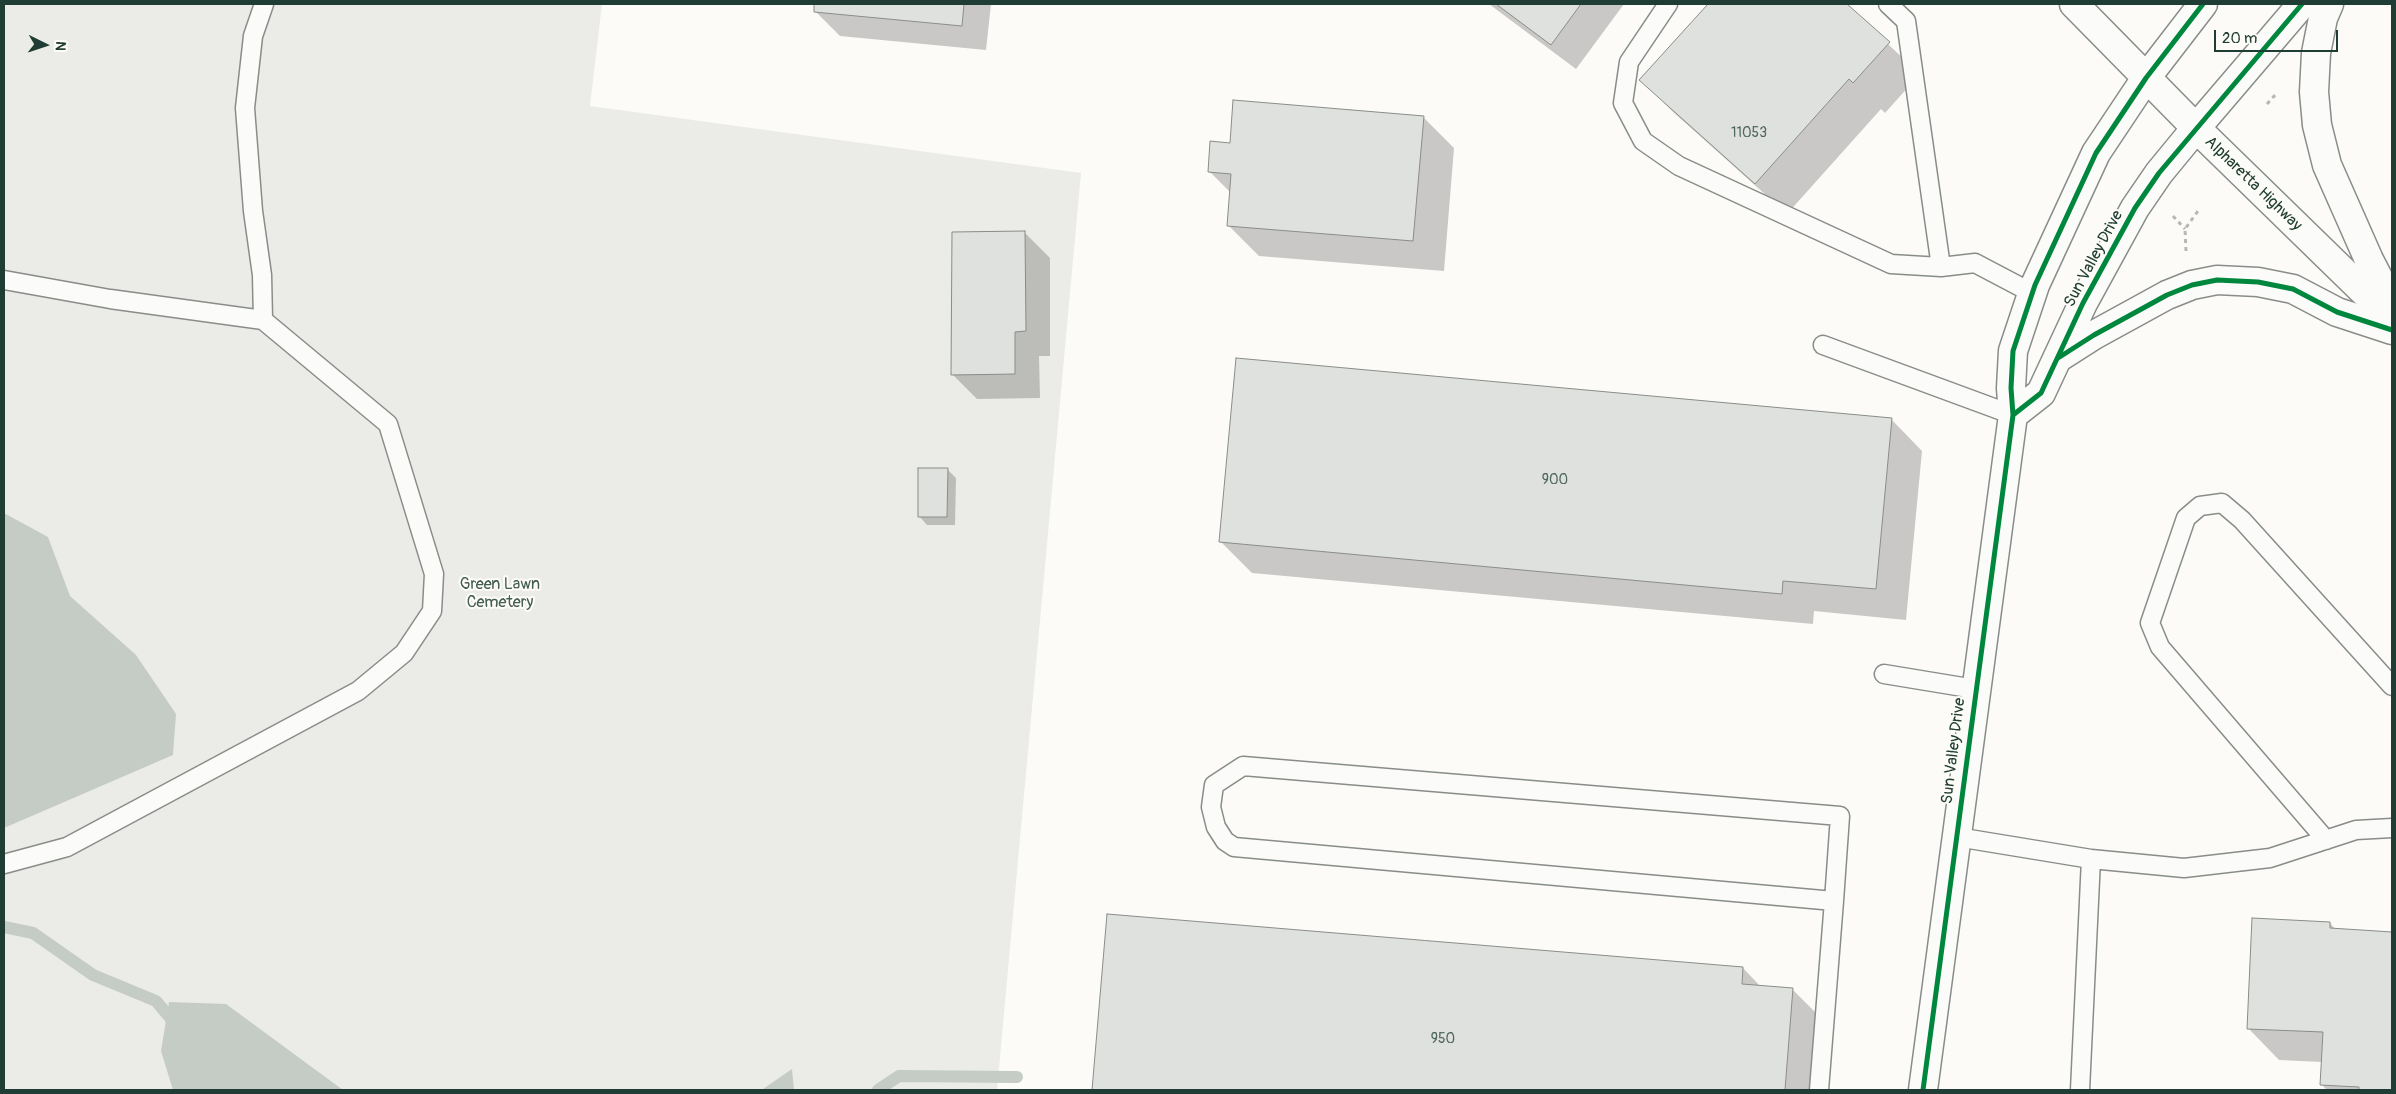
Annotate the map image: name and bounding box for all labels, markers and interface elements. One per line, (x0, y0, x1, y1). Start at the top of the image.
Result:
north arrow (20, 20, 70, 70)
scale bar (2216, 20, 2340, 52)
text: 20 m (2222, 29, 2257, 48)
text: N (52, 41, 69, 51)
house number: 11053 (1731, 125, 1767, 141)
street label: Alpharetta Highway (2200, 133, 2306, 235)
street label: Sun Valley Drive (2060, 207, 2128, 311)
house number: 900 (1542, 472, 1568, 488)
park label: Green Lawn Cemetery (460, 575, 540, 613)
street label: Sun Valley Drive (1938, 697, 1970, 805)
house number: 950 (1431, 1031, 1455, 1047)

